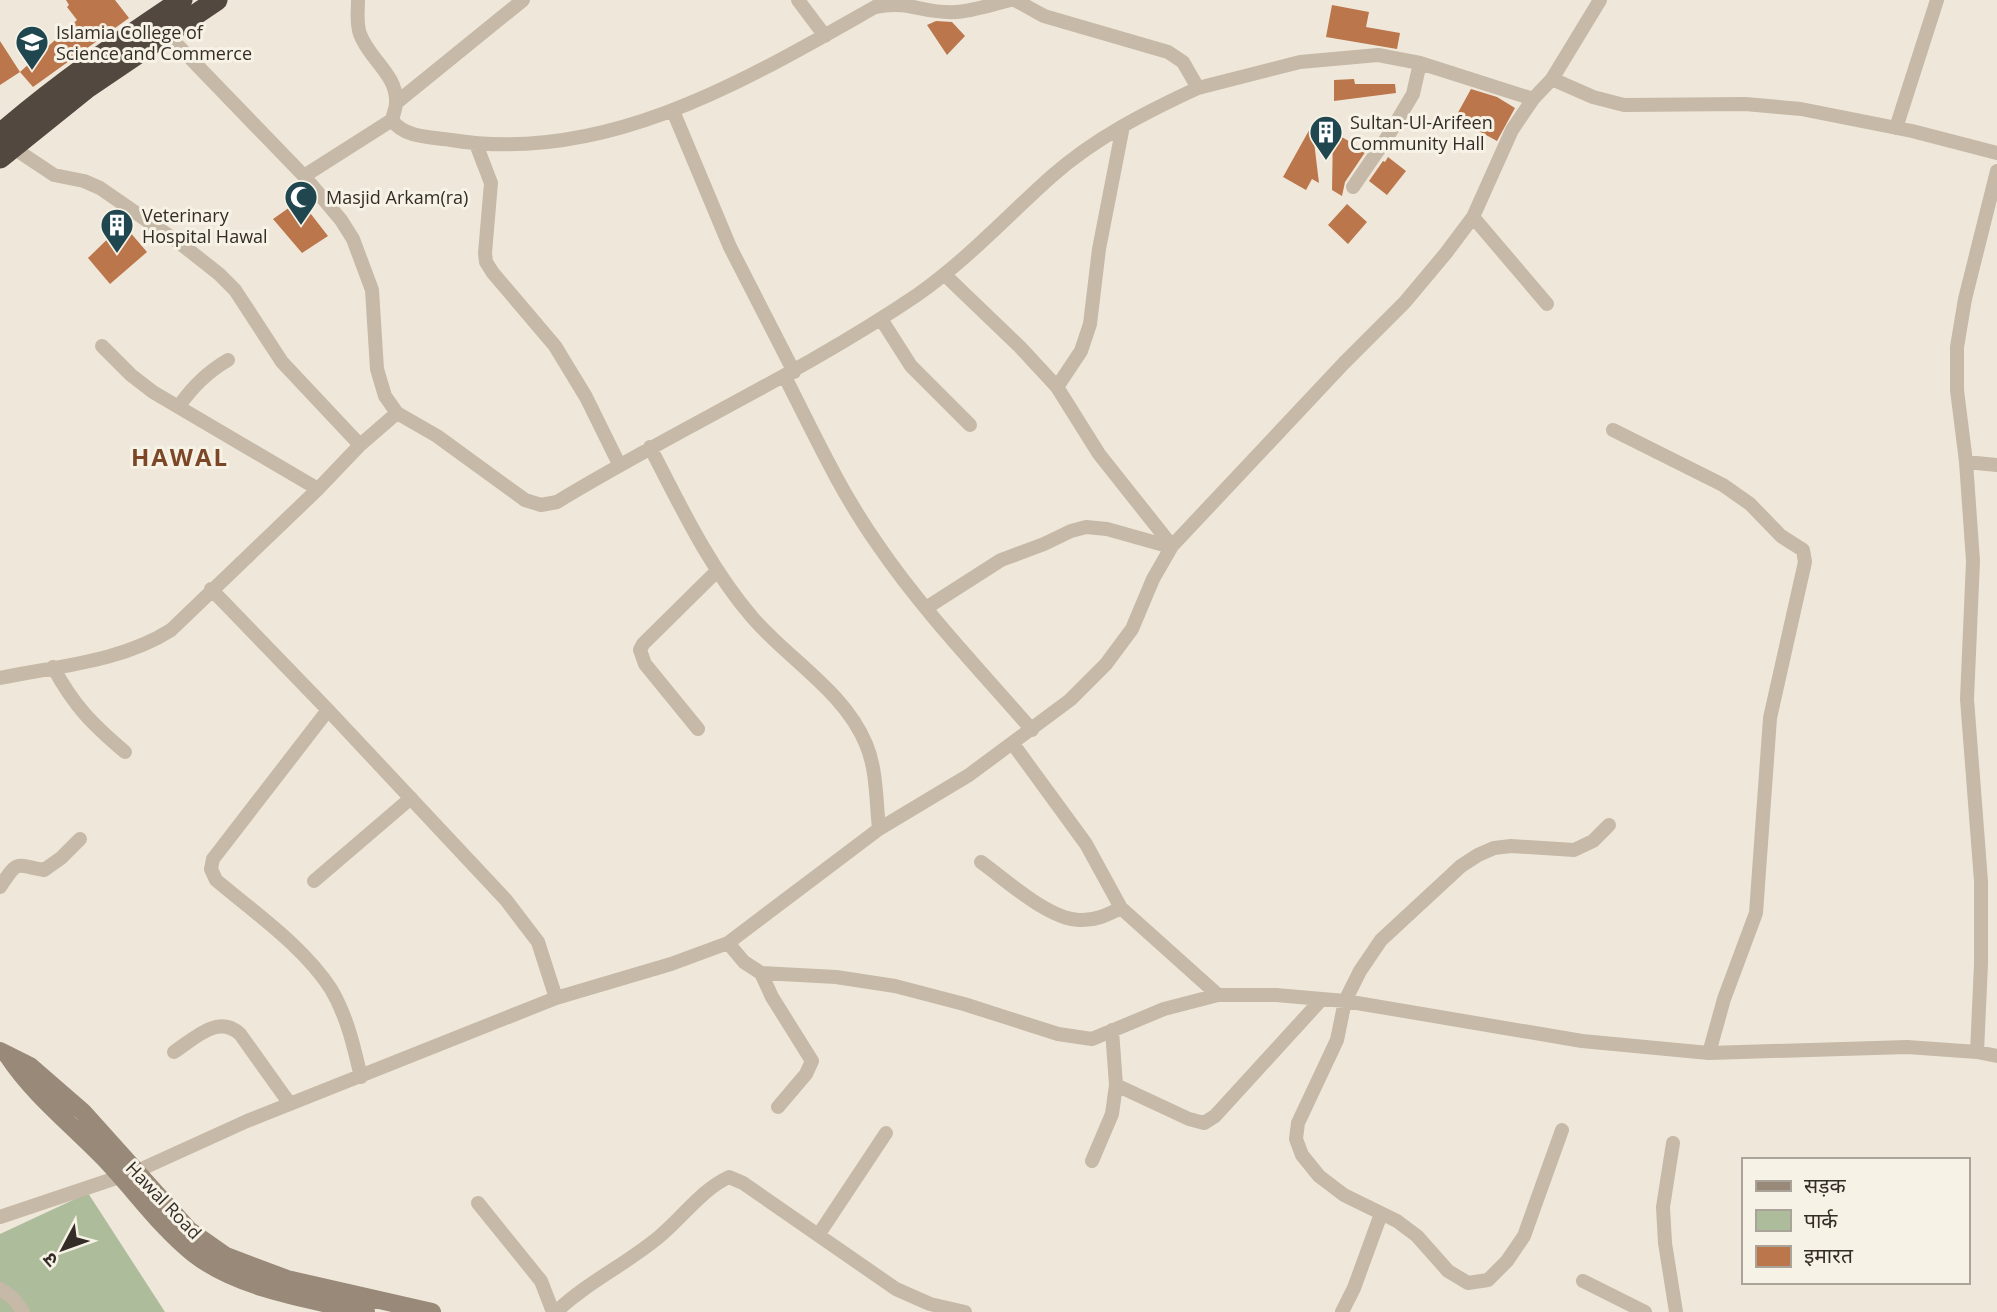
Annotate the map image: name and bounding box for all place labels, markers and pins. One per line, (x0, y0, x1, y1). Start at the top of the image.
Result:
place label: Islamia College of Science and Commerce (56, 20, 252, 65)
school or university icon: Islamia College of Science and Commerce (13, 23, 51, 72)
place label: Sultan-Ul-Arifeen Community Hall (1350, 110, 1493, 155)
building icon: Sultan-Ul-Arifeen Community Hall (1307, 113, 1345, 162)
mosque icon: Masjid Arkam(ra) (282, 178, 320, 227)
place label: Masjid Arkam(ra) (326, 185, 468, 209)
place label: Veterinary Hospital Hawal (142, 203, 268, 248)
building icon: Veterinary Hospital Hawal (98, 206, 136, 255)

